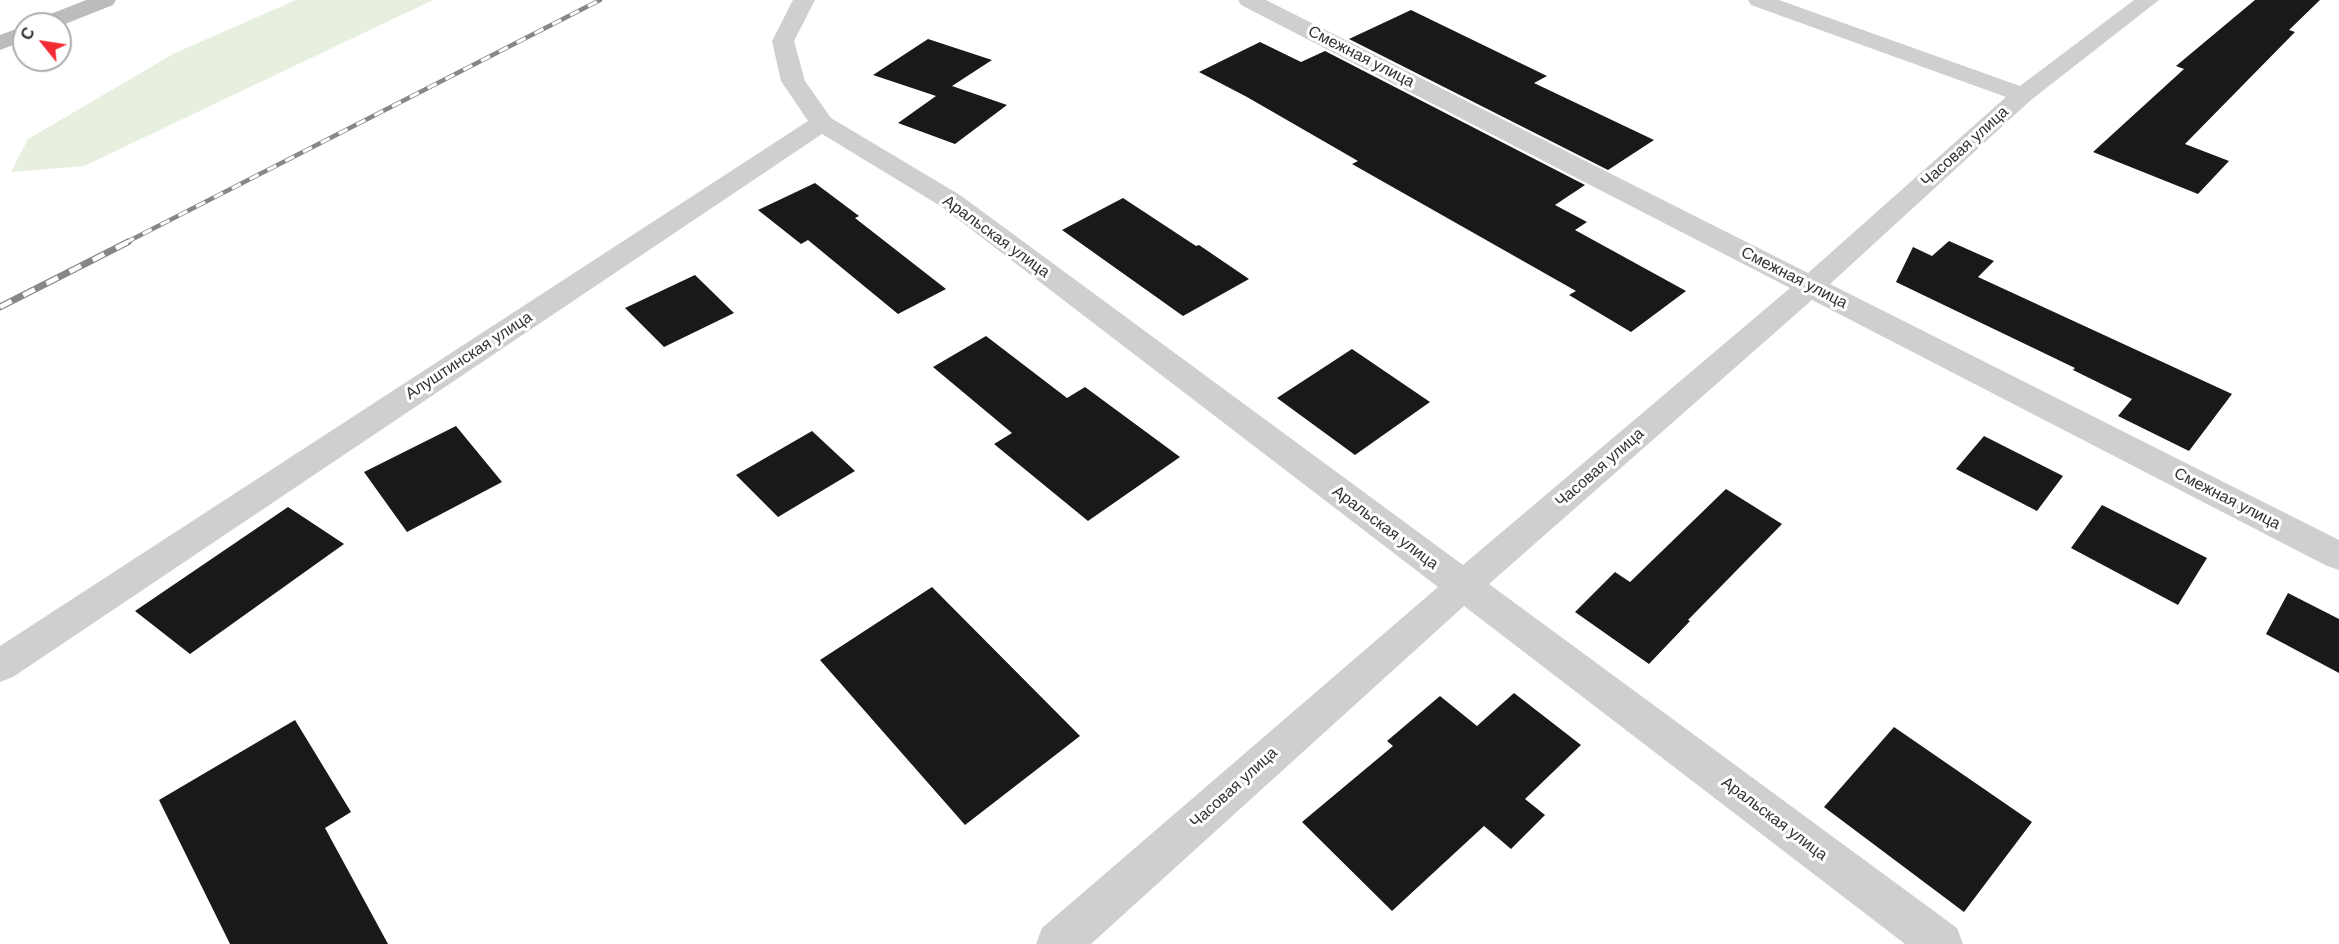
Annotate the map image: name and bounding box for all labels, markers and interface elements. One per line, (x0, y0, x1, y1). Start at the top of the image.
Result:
north arrow (12, 12, 72, 72)
street label: Смежная улица (1305, 22, 1417, 92)
text: С (17, 24, 38, 43)
street label: Часовая улица (1917, 103, 2013, 191)
street label: Аральская улица (939, 192, 1053, 282)
street label: Смежная улица (1738, 243, 1850, 313)
street label: Алуштинская улица (402, 308, 536, 404)
street label: Часовая улица (1552, 424, 1648, 512)
street label: Смежная улица (2171, 464, 2283, 534)
street label: Аральская улица (1328, 482, 1442, 574)
street label: Часовая улица (1186, 744, 1282, 832)
street label: Аральская улица (1717, 773, 1831, 865)

